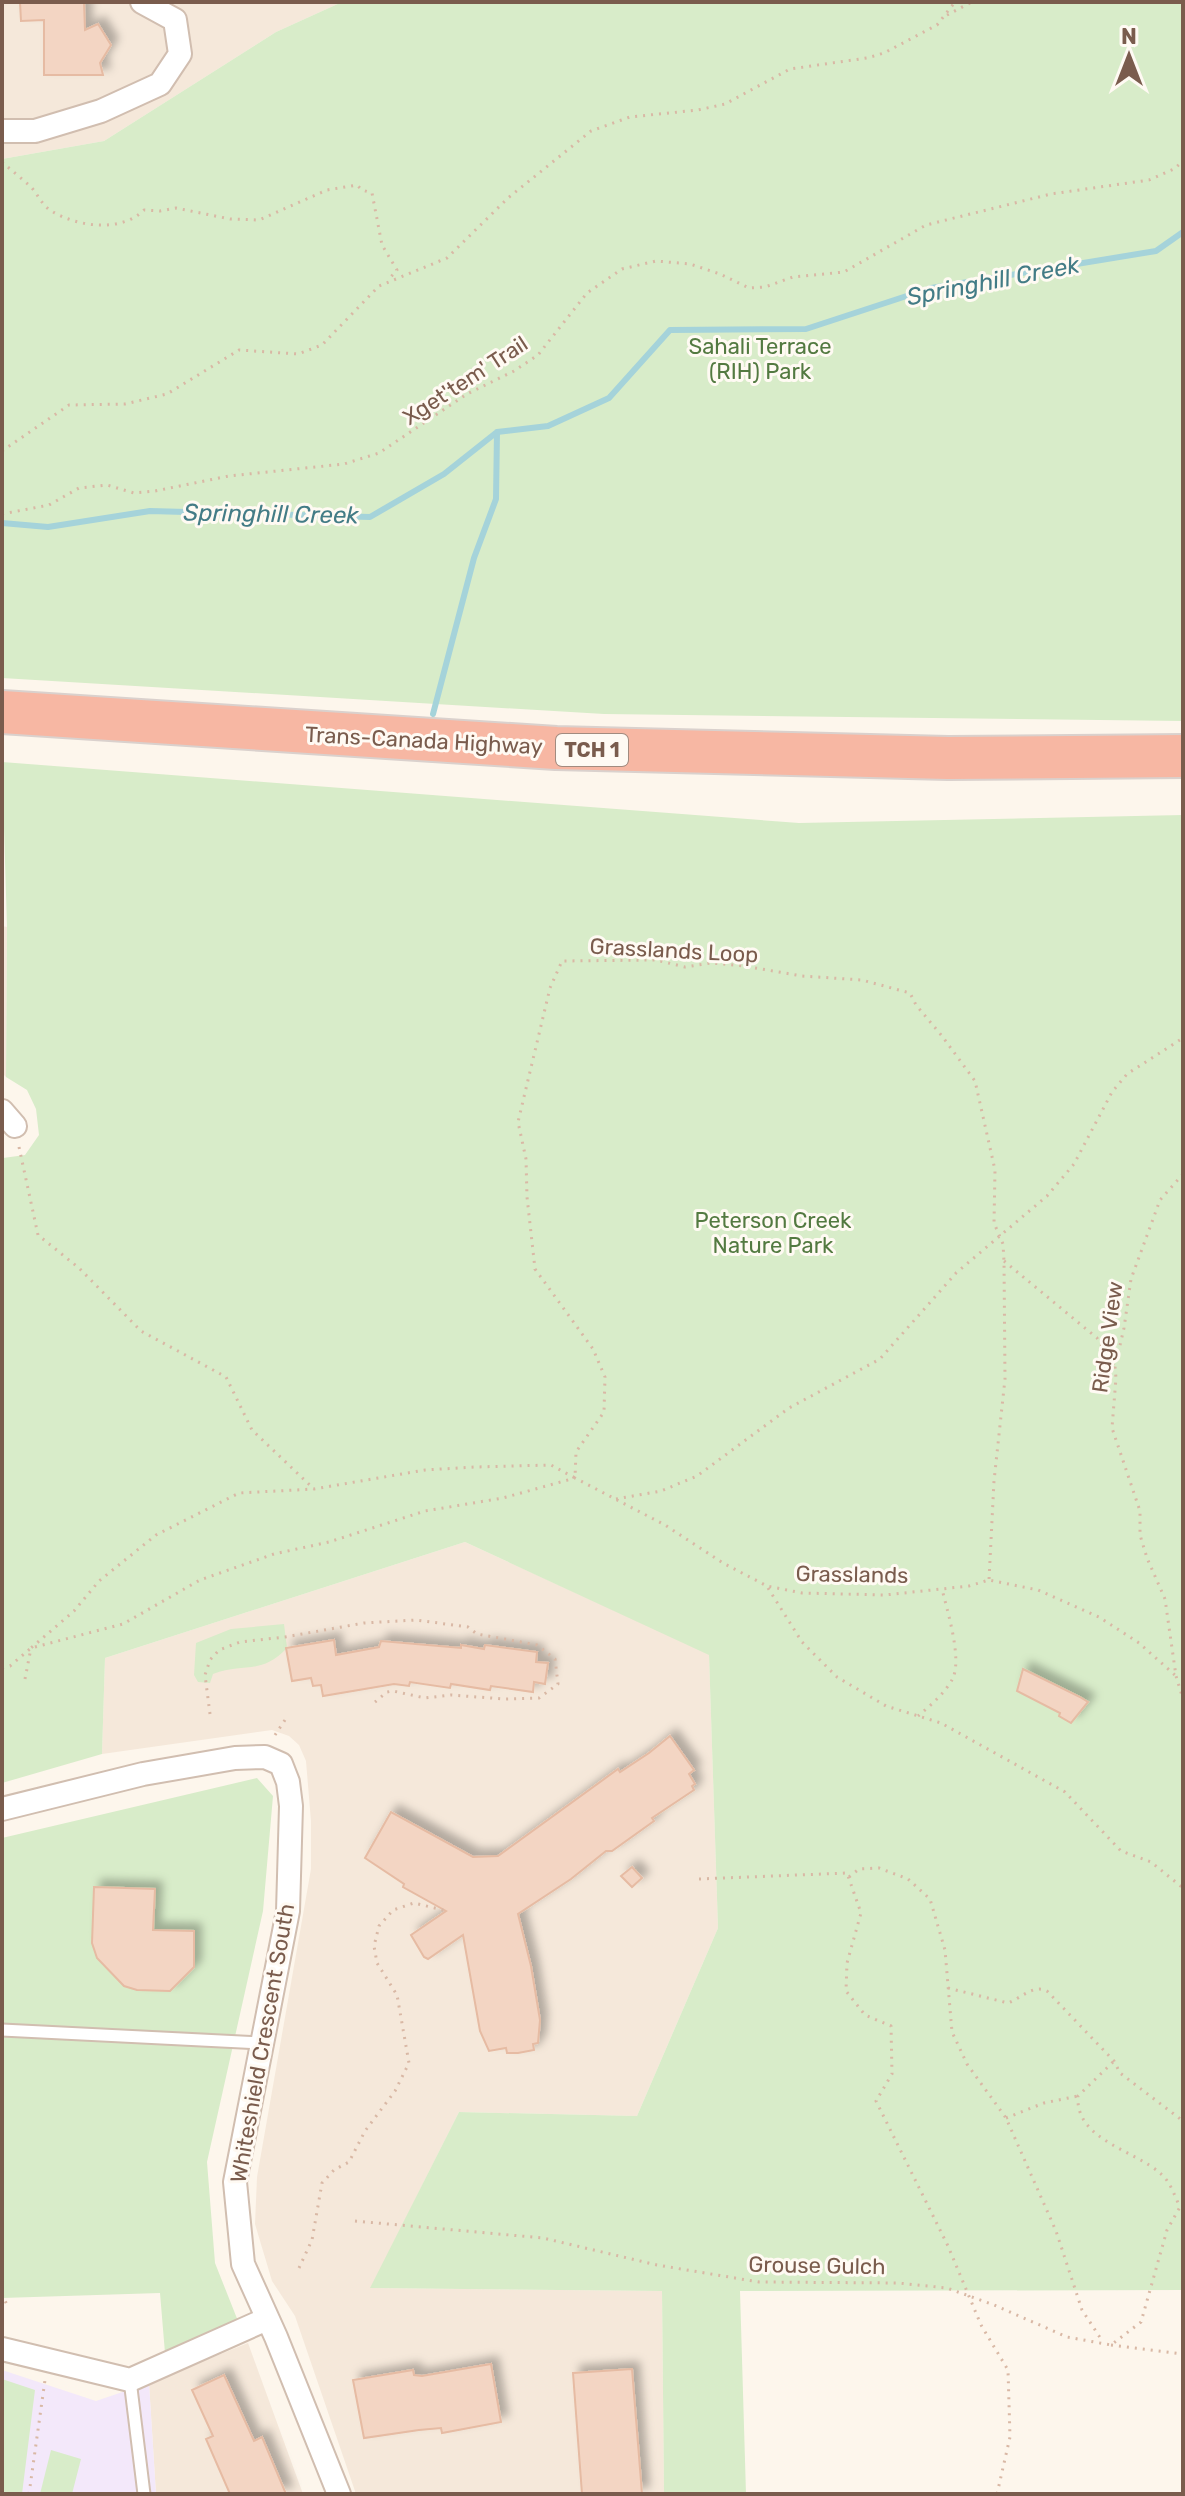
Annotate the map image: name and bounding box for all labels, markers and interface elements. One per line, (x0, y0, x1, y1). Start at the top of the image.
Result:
north arrow (1089, 16, 1169, 96)
text: N (1121, 23, 1137, 50)
water label: Springhill Creek (904, 250, 1082, 311)
street label: Xget'tem' Trail (398, 330, 533, 431)
park label: Sahali Terrace (RIH) Park (689, 333, 831, 385)
water label: Springhill Creek (183, 498, 359, 530)
street label: Trans-Canada Highway (304, 721, 543, 760)
road number: TCH 1 (556, 734, 628, 766)
street label: Grasslands Loop (589, 933, 759, 968)
park label: Peterson Creek Nature Park (695, 1207, 852, 1259)
street label: Ridge View (1086, 1280, 1129, 1395)
street label: Grasslands (795, 1560, 909, 1589)
street label: Whiteshield Crescent South (225, 1901, 300, 2185)
street label: Grouse Gulch (748, 2251, 886, 2280)

